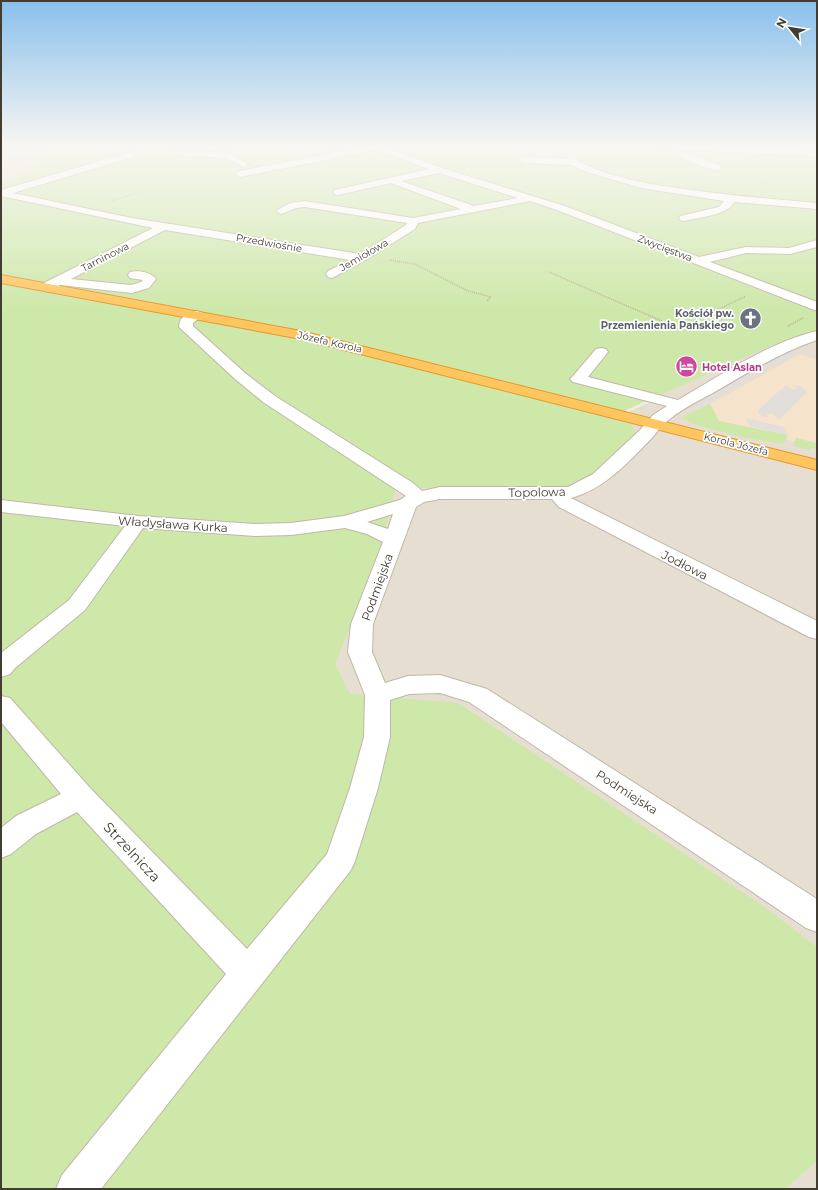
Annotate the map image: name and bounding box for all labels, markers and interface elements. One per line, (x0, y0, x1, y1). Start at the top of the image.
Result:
north arrow (770, 8, 810, 48)
text: N (773, 16, 790, 30)
street label: Przedwiośnie (235, 231, 303, 255)
street label: Zwycięstwa (636, 232, 694, 264)
street label: Jemiołowa (336, 236, 391, 275)
street label: Tarninowa (79, 239, 131, 275)
church icon: Kościół pw. Przemienienia Pańskiego (737, 306, 763, 332)
place label: Kościół pw. Przemienienia Pańskiego (601, 307, 734, 332)
street label: Józefa Korola (295, 328, 364, 356)
hotel icon: Hotel Aslan (673, 354, 699, 380)
place label: Hotel Aslan (702, 361, 762, 374)
street label: Korola Józefa (702, 430, 770, 458)
street label: Topolowa (508, 484, 566, 500)
street label: Władysława Kurka (118, 513, 228, 535)
street label: Jodłowa (659, 547, 711, 583)
street label: Podmiejska (358, 551, 396, 623)
street label: Podmiejska (593, 767, 661, 817)
street label: Strzelnicza (100, 818, 164, 886)

